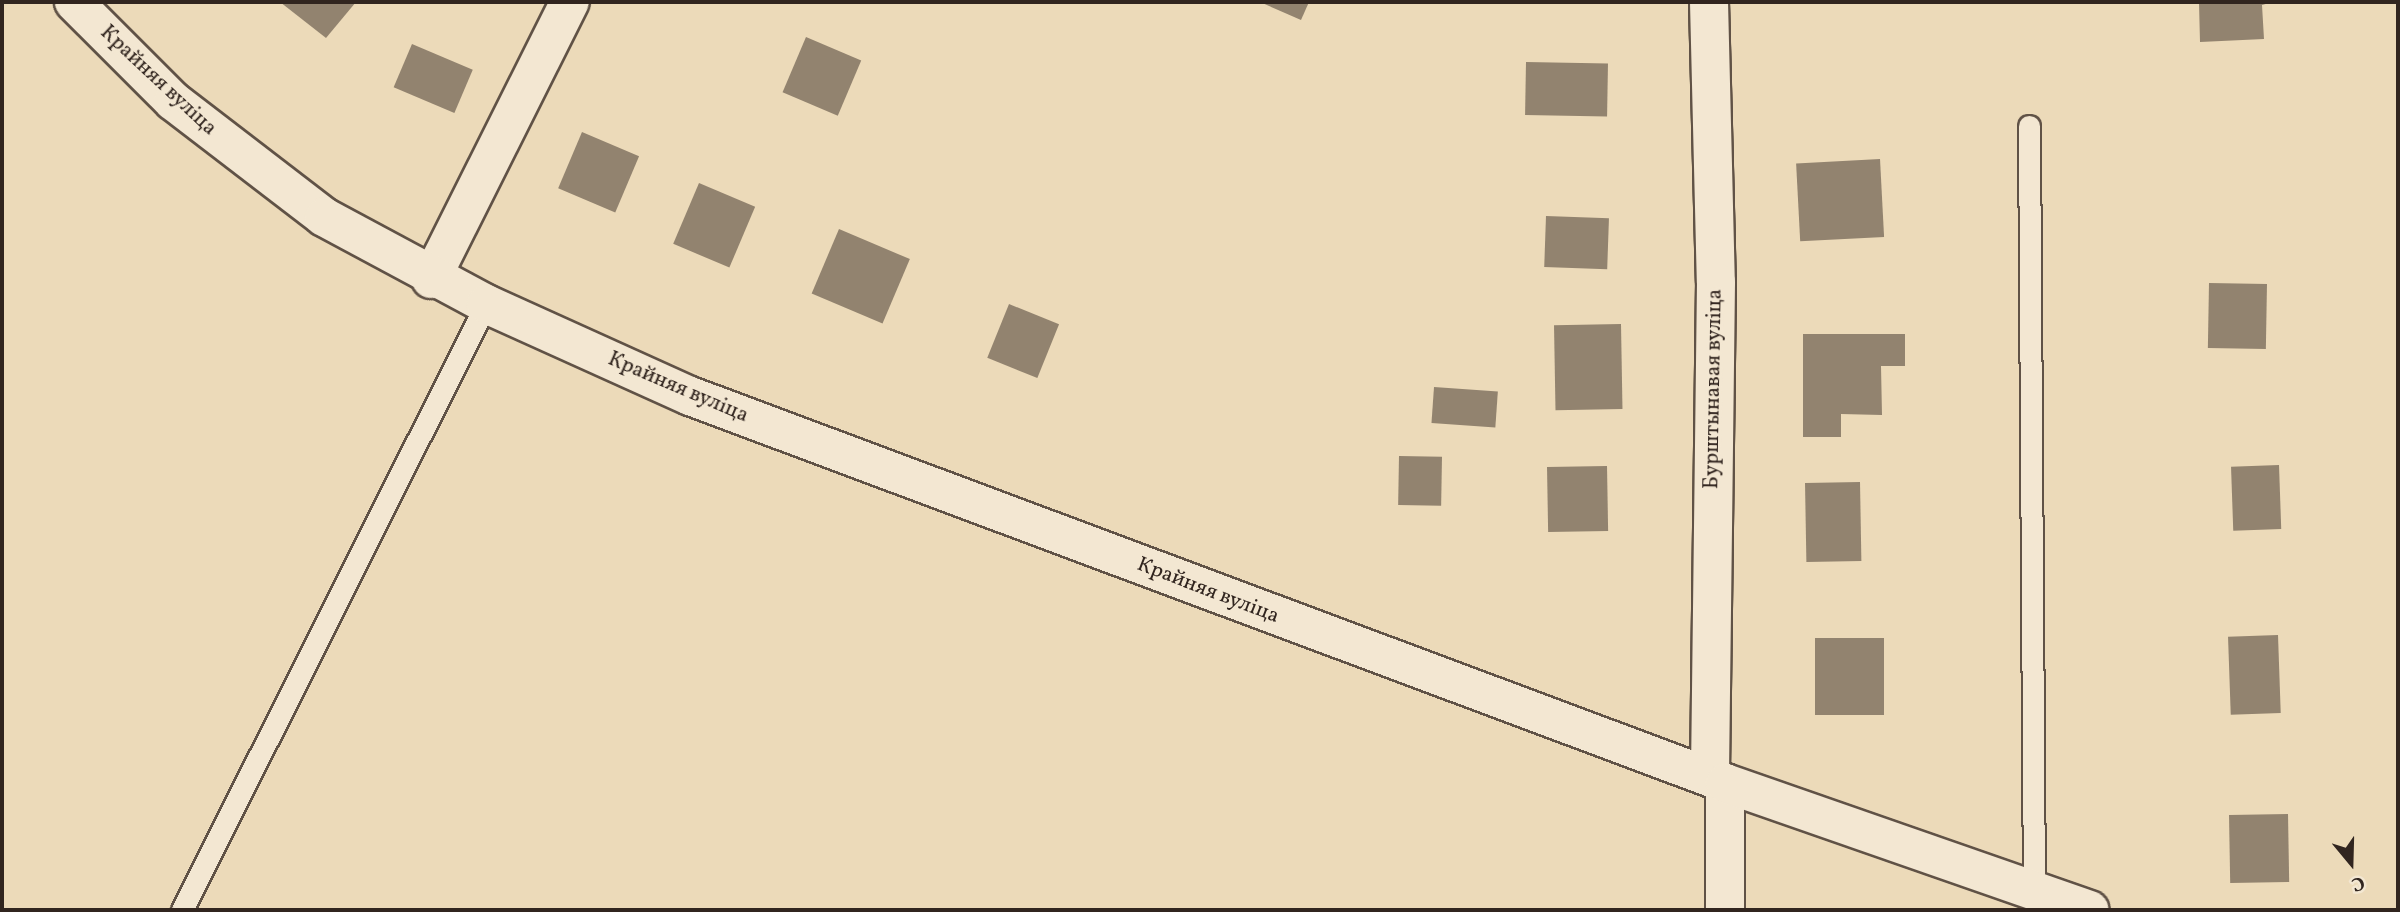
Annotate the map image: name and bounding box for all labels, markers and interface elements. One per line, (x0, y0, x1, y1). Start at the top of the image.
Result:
street label: Крайняя вуліца (94, 21, 222, 141)
street label: Бурштынавая вуліца (1700, 289, 1728, 489)
street label: Крайняя вуліца (604, 347, 752, 429)
street label: Крайняя вуліца (1133, 552, 1283, 630)
north arrow (2316, 828, 2386, 898)
text: С (2348, 869, 2368, 897)

